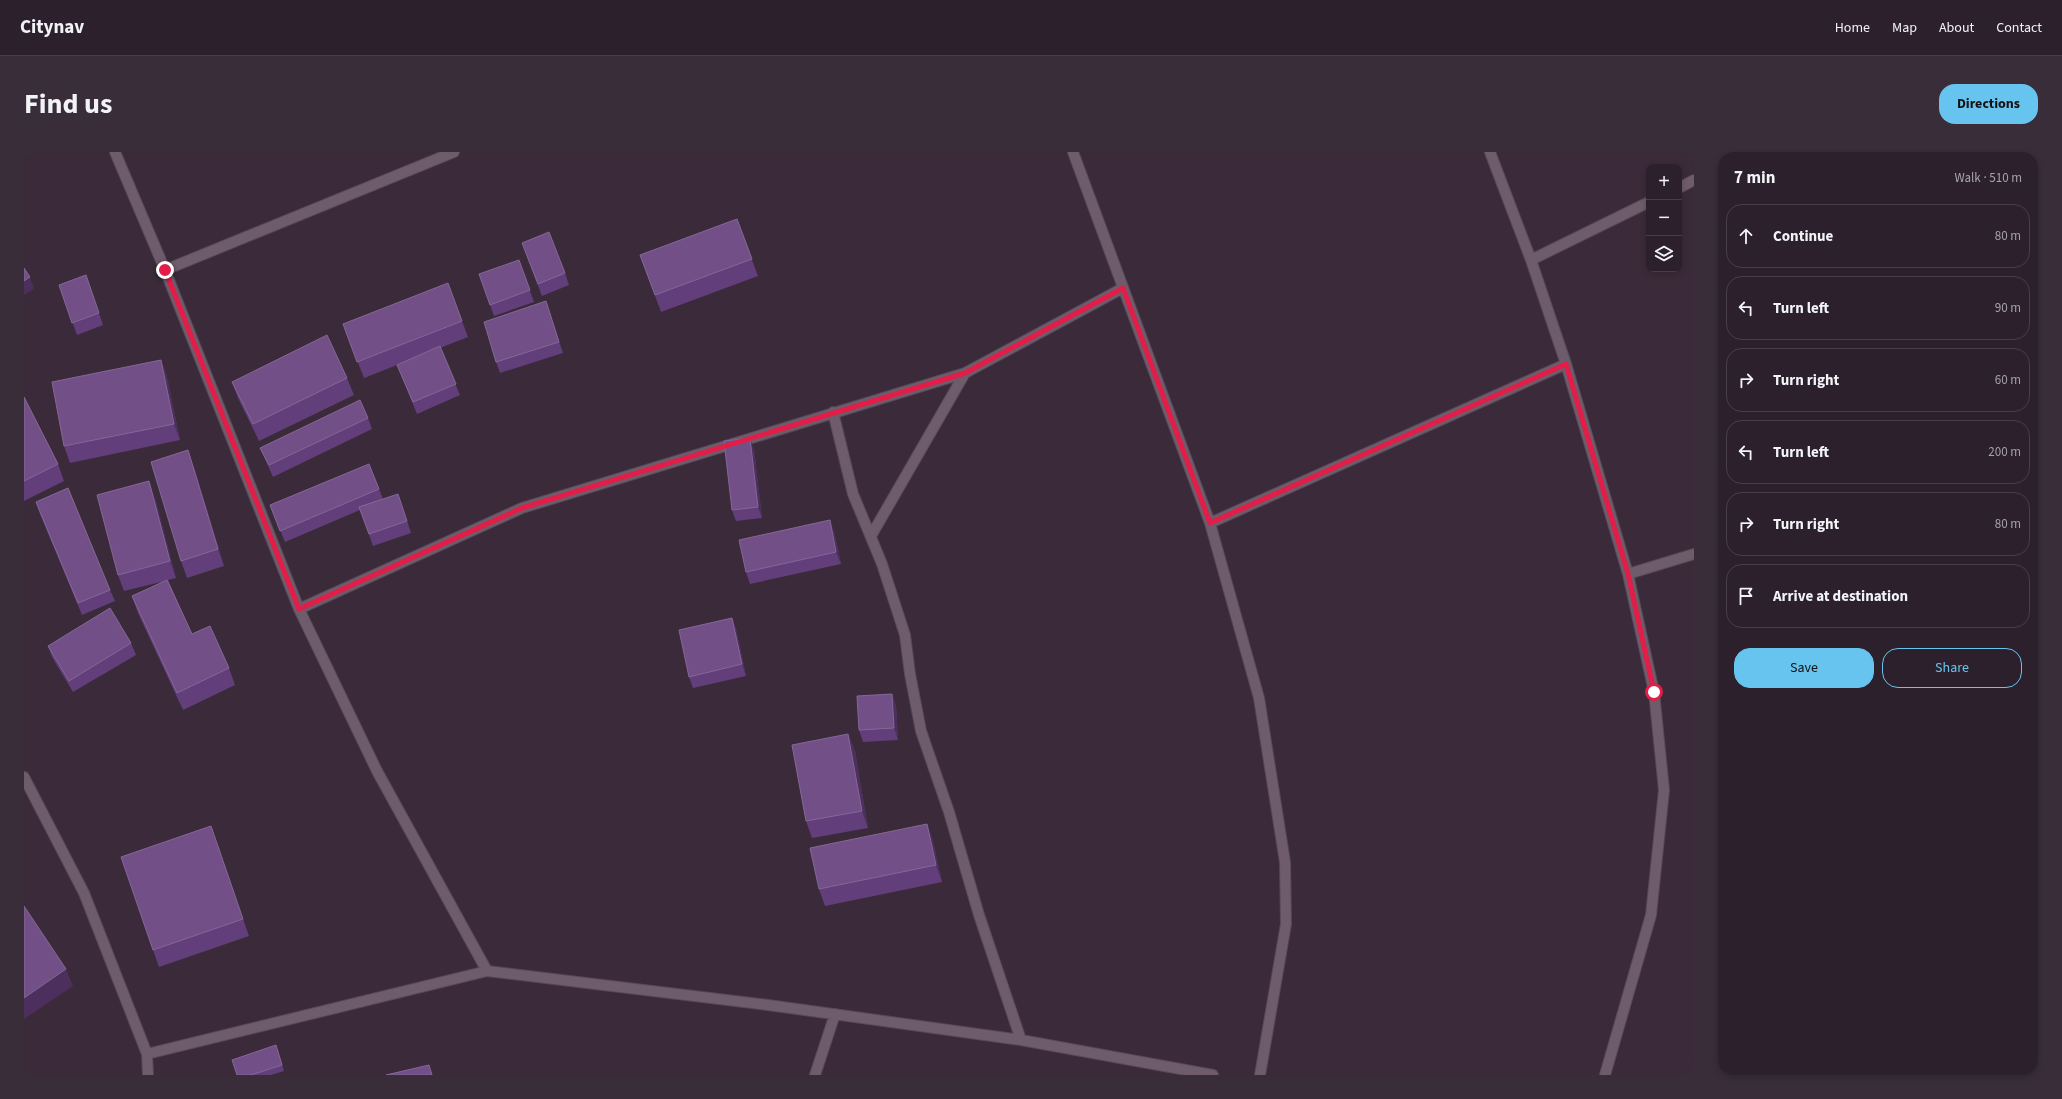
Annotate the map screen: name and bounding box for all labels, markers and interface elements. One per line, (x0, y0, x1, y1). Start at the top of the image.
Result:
text: Citynav (20, 14, 84, 41)
text: Home (1835, 18, 1870, 38)
text: Map (1892, 18, 1917, 38)
text: About (1939, 18, 1974, 38)
text: Contact (1996, 18, 2042, 38)
text: Find us (24, 84, 112, 124)
button: Directions (1939, 84, 2038, 124)
map controls (1646, 164, 1682, 272)
button: + (1646, 164, 1682, 200)
text: 7 min (1734, 166, 1775, 190)
text: Walk · 510 m (1954, 169, 2022, 187)
button: − (1646, 200, 1682, 236)
icon: ahead (1735, 225, 1757, 247)
text: Continue (1773, 226, 1833, 247)
text: 80 m (1995, 227, 2021, 245)
button: layers (1646, 236, 1682, 272)
route end (156, 261, 174, 279)
icon: left (1735, 297, 1757, 319)
text: Turn left (1773, 298, 1829, 319)
text: 90 m (1995, 299, 2021, 317)
icon: right (1735, 369, 1757, 391)
text: Turn right (1773, 370, 1839, 391)
text: 60 m (1995, 371, 2021, 389)
icon: left (1735, 441, 1757, 463)
text: Turn left (1773, 442, 1829, 463)
text: 200 m (1988, 443, 2021, 461)
icon: right (1735, 513, 1757, 535)
text: Turn right (1773, 514, 1839, 535)
text: 80 m (1995, 515, 2021, 533)
icon: arrive (1735, 585, 1757, 607)
text: Arrive at destination (1773, 586, 1908, 607)
button: Save (1734, 648, 1874, 688)
button: Share (1882, 648, 2022, 688)
route start (1645, 683, 1663, 701)

